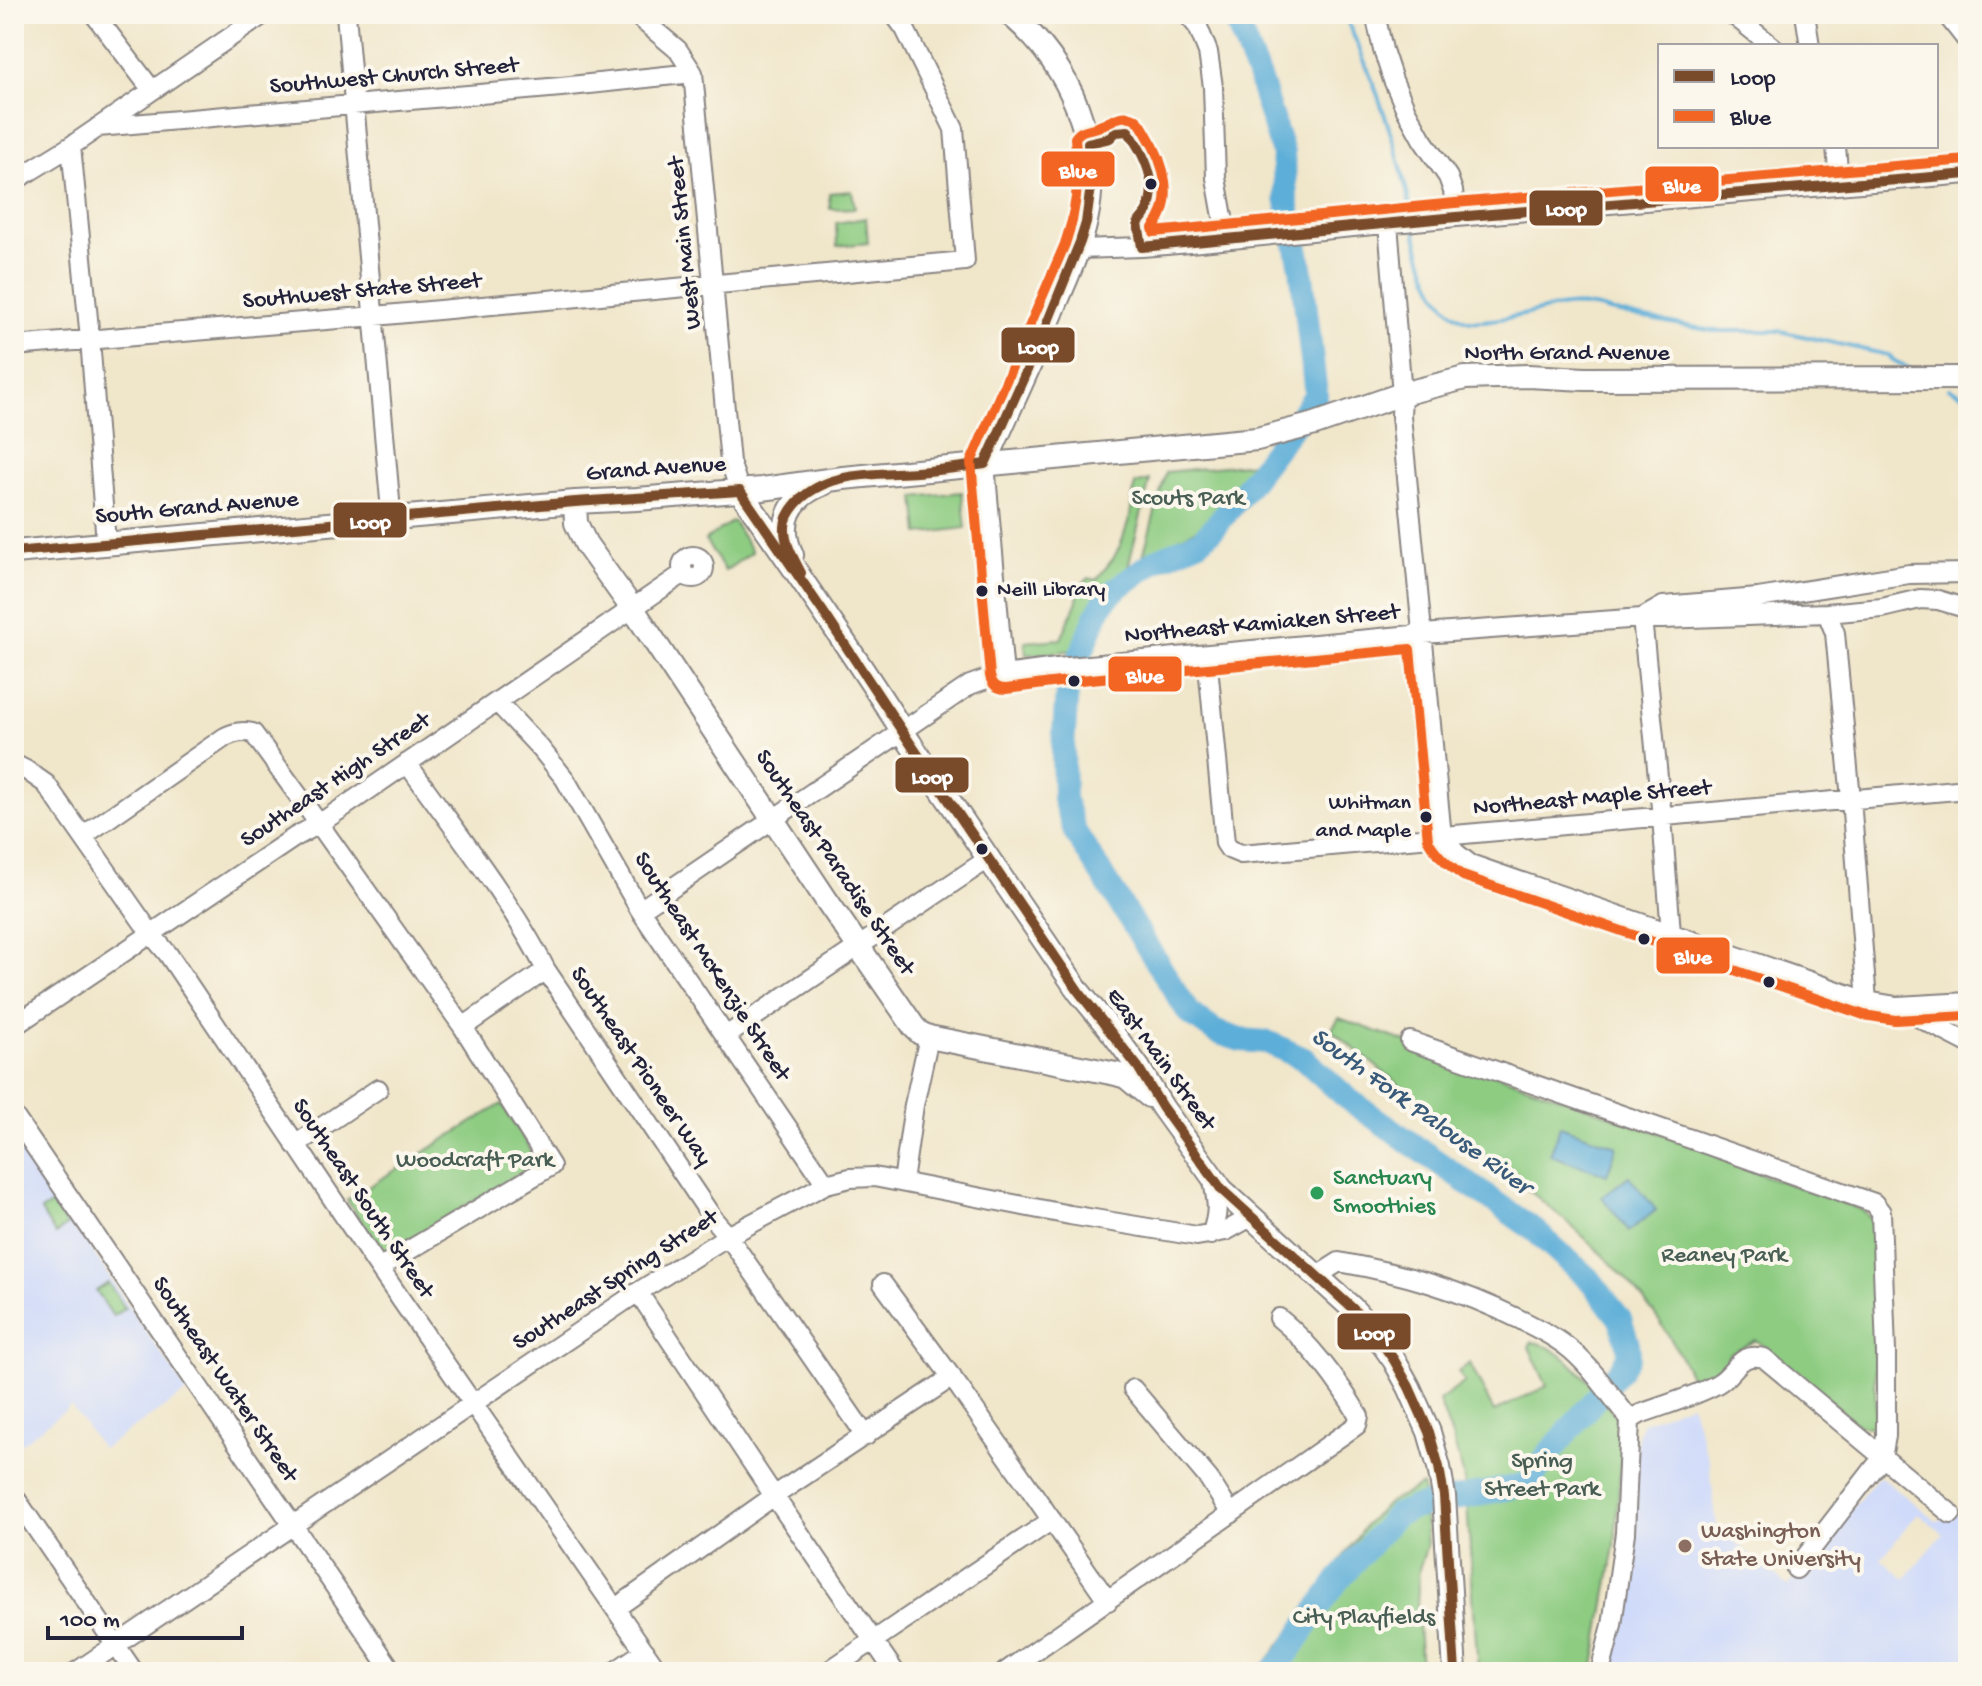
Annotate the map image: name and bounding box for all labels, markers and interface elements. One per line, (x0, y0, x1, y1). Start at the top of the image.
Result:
legend (1658, 44, 1938, 148)
street label: Southwest Church Street (269, 52, 522, 102)
text: Loop (1730, 65, 1776, 94)
text: Blue (1729, 105, 1772, 134)
line badge: Blue (1040, 150, 1116, 188)
street label: West Main Street (662, 153, 709, 331)
text: Blue (1058, 160, 1098, 186)
line badge: Blue (1644, 165, 1720, 203)
text: Blue (1662, 175, 1702, 201)
unlabelled marker (1143, 176, 1159, 192)
line badge: Loop (1528, 189, 1604, 227)
text: Loop (1545, 198, 1587, 224)
street label: Southwest State Street (242, 267, 484, 317)
line badge: Loop (1000, 326, 1076, 364)
text: Loop (1017, 336, 1059, 362)
street label: North Grand Avenue (1464, 340, 1670, 369)
street label: Grand Avenue (585, 451, 728, 489)
park label: Scouts Park (1131, 485, 1247, 514)
street label: South Grand Avenue (94, 486, 300, 532)
line badge: Loop (332, 501, 408, 539)
text: Loop (349, 511, 391, 537)
place label: Neill Library (997, 578, 1106, 604)
marker: Neill Library (974, 583, 990, 599)
street label: Northeast Kamiaken Street (1123, 598, 1403, 651)
line badge: Blue (1107, 655, 1183, 693)
text: Blue (1125, 665, 1165, 691)
unlabelled marker (1066, 673, 1082, 689)
street label: Southeast High Street (236, 705, 438, 855)
street label: Southeast Paradise Street (748, 745, 922, 983)
line badge: Loop (894, 756, 970, 794)
text: Loop (911, 766, 953, 792)
street label: Northeast Maple Street (1472, 774, 1714, 824)
place label: Whitman and Maple (1316, 791, 1412, 845)
marker: Whitman and Maple (1418, 809, 1434, 825)
unlabelled marker (974, 841, 990, 857)
street label: Southeast McKenzie Street (626, 847, 797, 1089)
unlabelled marker (1636, 931, 1652, 947)
line badge: Blue (1655, 936, 1731, 975)
text: Blue (1673, 946, 1713, 972)
street label: Southeast Pioneer Way (562, 962, 718, 1172)
unlabelled marker (1761, 974, 1777, 990)
street label: East Main Street (1099, 983, 1223, 1139)
water label: South Fork Palouse River (1304, 1023, 1540, 1206)
street label: Southeast South Street (284, 1094, 441, 1306)
park label: Woodcraft Park (396, 1147, 556, 1176)
place label: Sanctuary Smoothies (1333, 1165, 1436, 1222)
marker: Sanctuary Smoothies (1308, 1184, 1326, 1202)
street label: Southeast Spring Street (508, 1203, 726, 1358)
park label: Reaney Park (1661, 1242, 1789, 1271)
street label: Southeast Water Street (144, 1272, 305, 1490)
line badge: Loop (1336, 1312, 1412, 1351)
text: Loop (1353, 1322, 1395, 1348)
park label: Spring Street Park (1484, 1448, 1602, 1505)
place label: Washington State University (1701, 1518, 1861, 1575)
marker: Washington State University (1676, 1537, 1694, 1555)
scale bar (48, 1590, 242, 1640)
park label: City Playfields (1293, 1604, 1436, 1633)
text: 100 m (59, 1607, 120, 1636)

